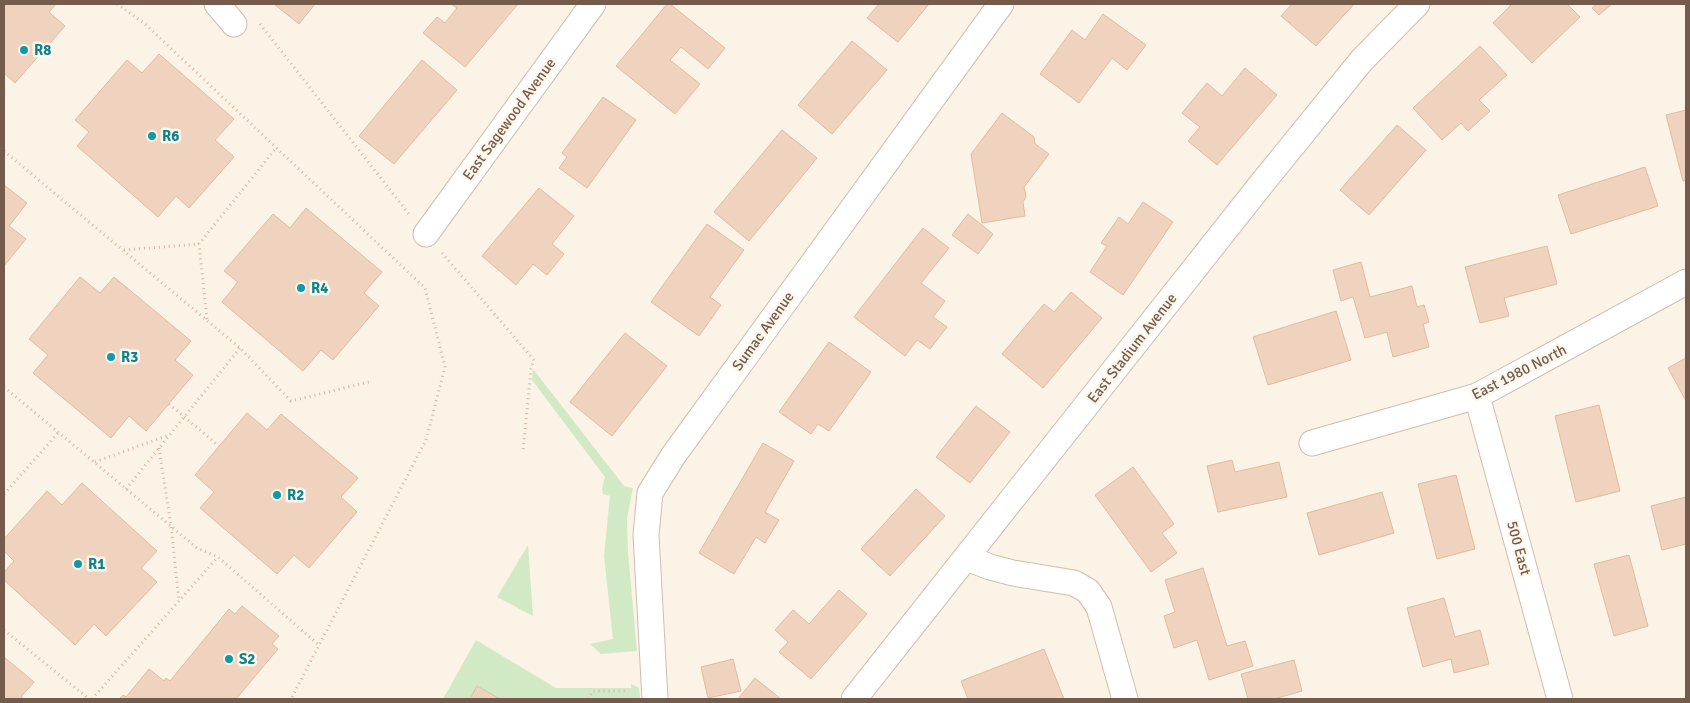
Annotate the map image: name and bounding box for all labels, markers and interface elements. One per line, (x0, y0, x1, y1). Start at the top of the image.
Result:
place label: R8 (34, 41, 51, 59)
marker: R8 (18, 44, 30, 56)
street label: East Sagewood Avenue (459, 54, 559, 184)
place label: R6 (162, 127, 179, 145)
marker: R6 (146, 130, 158, 142)
place label: R4 (311, 279, 328, 297)
marker: R4 (295, 282, 307, 294)
street label: Sumac Avenue (728, 288, 798, 374)
street label: East Stadium Avenue (1083, 289, 1181, 407)
street label: East 1980 North (1469, 340, 1569, 404)
place label: R3 (121, 348, 138, 366)
marker: R3 (105, 351, 117, 363)
place label: R2 (287, 486, 304, 504)
marker: R2 (271, 489, 283, 501)
street label: 500 East (1503, 519, 1535, 577)
place label: R1 (88, 555, 105, 573)
marker: R1 (72, 558, 84, 570)
place label: S2 (239, 650, 255, 668)
marker: S2 (223, 653, 235, 665)

